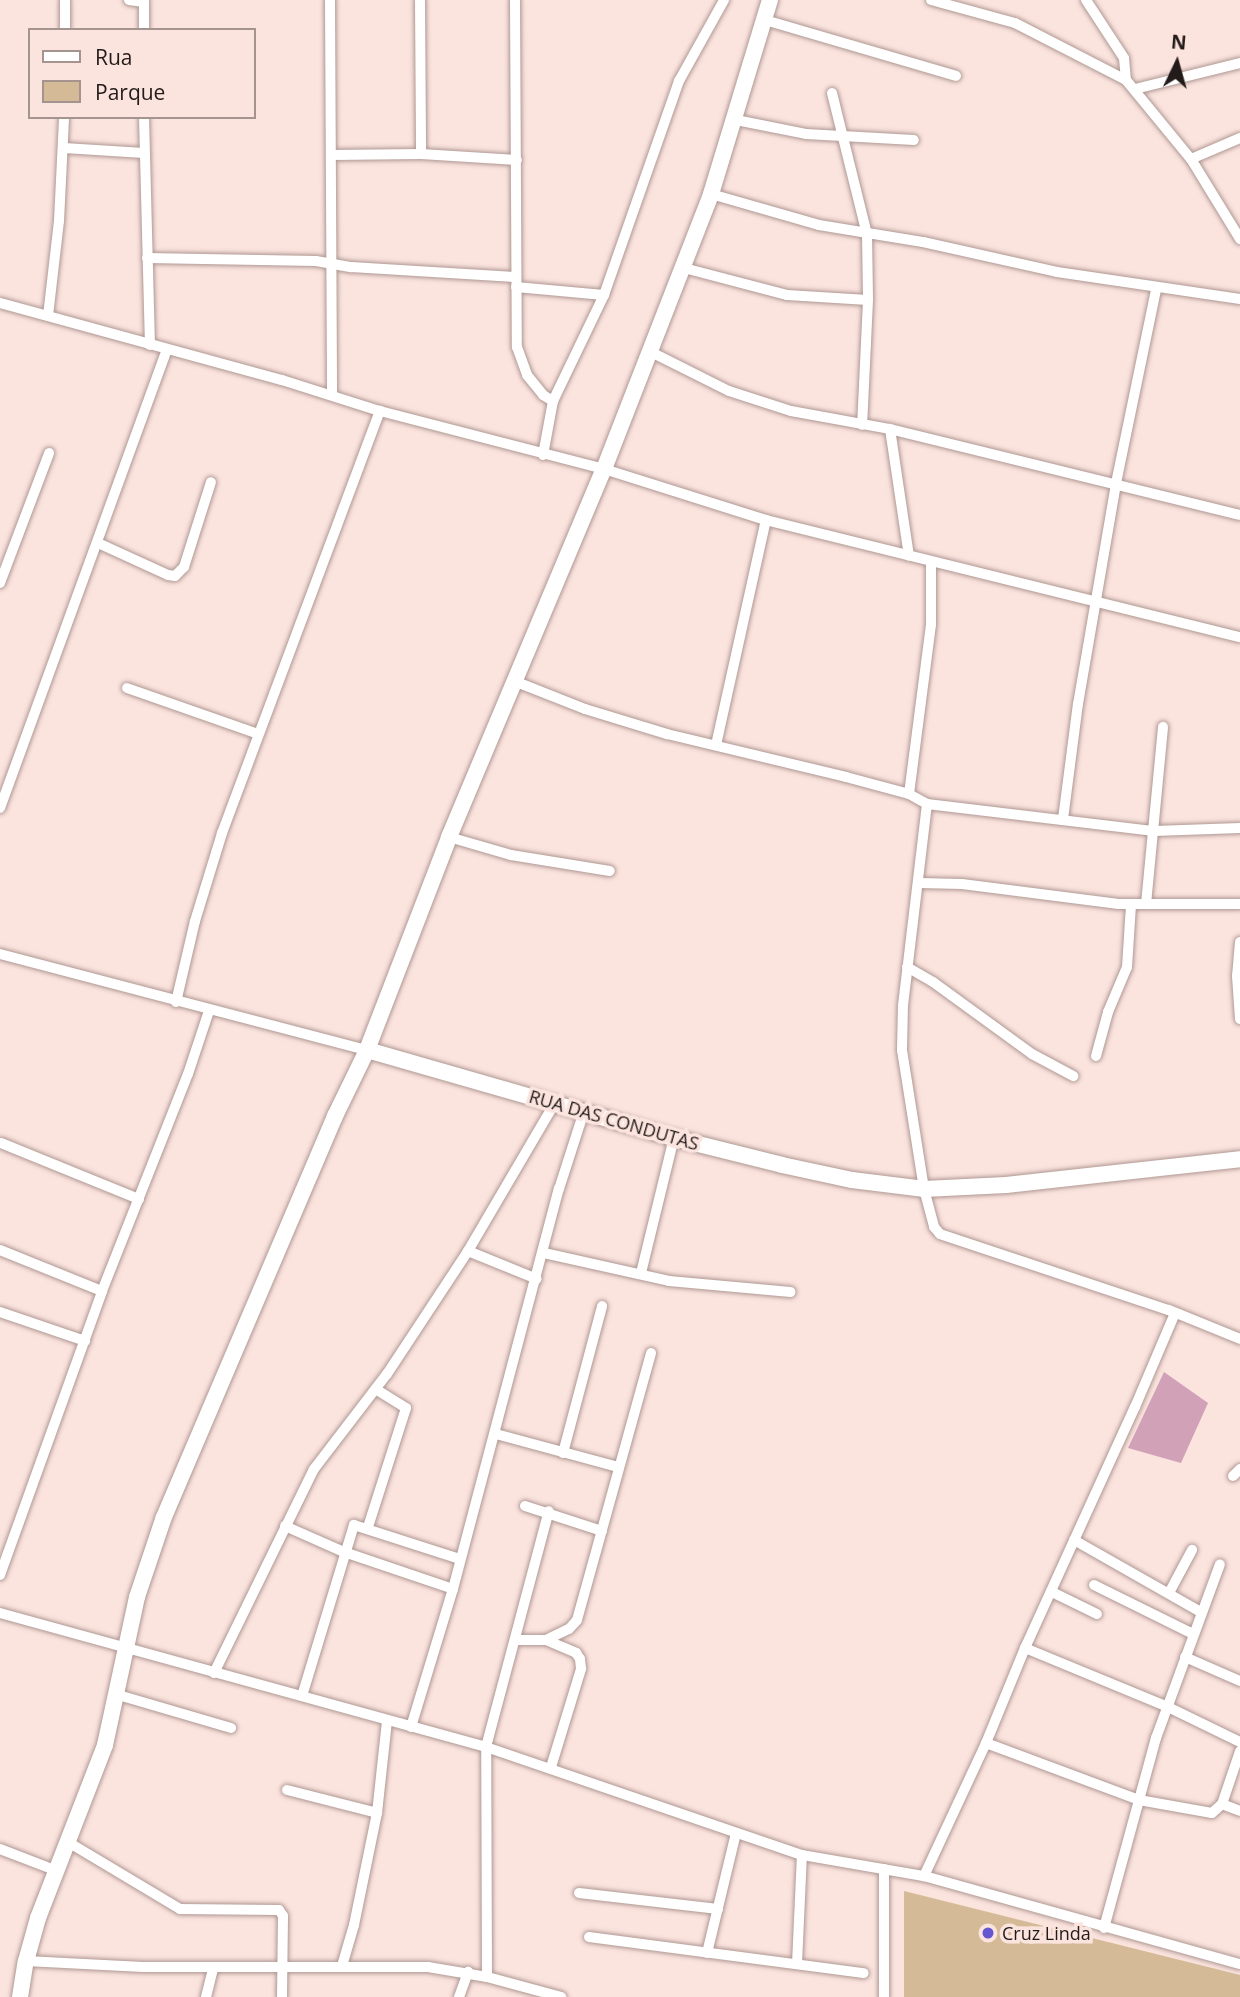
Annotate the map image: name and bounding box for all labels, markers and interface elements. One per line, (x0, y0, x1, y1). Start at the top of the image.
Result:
legend (28, 28, 256, 119)
north arrow (1142, 28, 1212, 98)
text: N (1170, 28, 1188, 56)
text: Rua (95, 43, 133, 71)
text: Parque (95, 78, 165, 106)
street label: RUA DAS CONDUTAS (527, 1085, 701, 1155)
place label: Cruz Linda (1002, 1922, 1091, 1944)
marker: Cruz Linda (980, 1925, 996, 1941)

